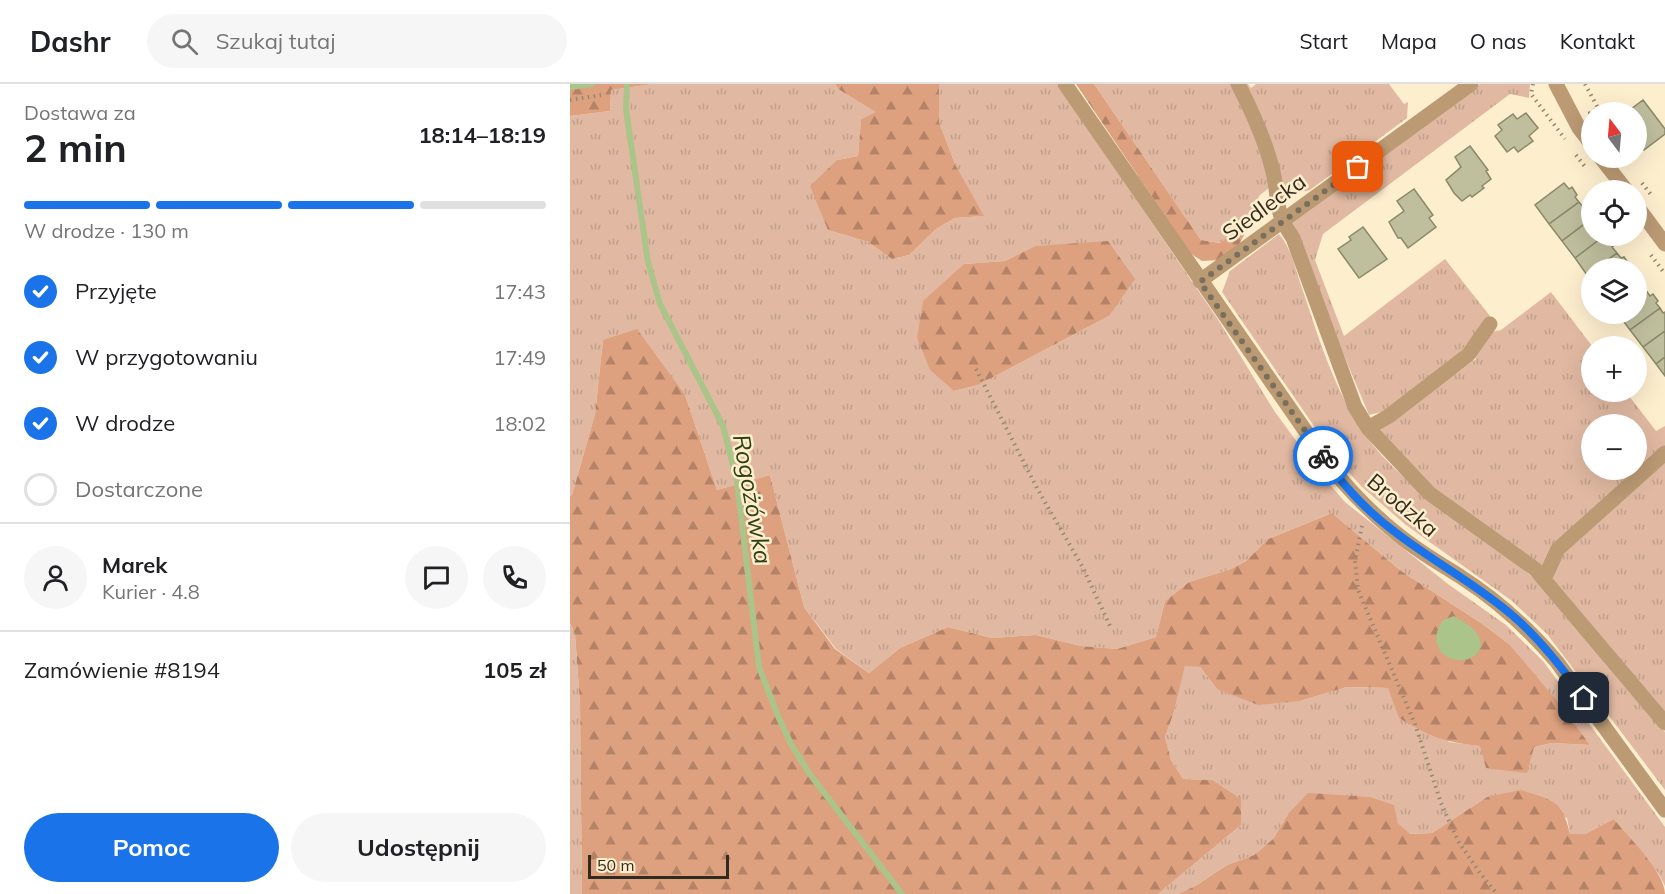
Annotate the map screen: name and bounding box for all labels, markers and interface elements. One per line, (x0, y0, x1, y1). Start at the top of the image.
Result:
search box (147, 14, 567, 68)
text: Dashr (30, 24, 111, 59)
icon: search (168, 25, 201, 58)
text: Szukaj tutaj (216, 27, 335, 55)
text: Start (1299, 28, 1348, 54)
text: Mapa (1381, 28, 1437, 54)
text: O nas (1470, 28, 1527, 54)
text: Kontakt (1560, 28, 1635, 54)
text: Dostawa za (24, 100, 136, 125)
north arrow (1581, 102, 1647, 168)
map controls (1581, 102, 1647, 480)
text: 18:14–18:19 (418, 121, 546, 149)
text: 2 min (24, 123, 127, 172)
pin (1332, 141, 1383, 192)
icon: bag (1341, 150, 1374, 183)
street label: Siedlecka (1217, 167, 1311, 247)
button: locate (1581, 180, 1647, 246)
text: W drodze · 130 m (24, 218, 189, 243)
button: layers (1581, 258, 1647, 324)
icon: check (24, 275, 57, 308)
text: Przyjęte (75, 277, 157, 305)
text: 17:43 (493, 279, 546, 304)
button: + (1581, 336, 1647, 402)
icon: check (24, 341, 57, 374)
text: W przygotowaniu (75, 343, 258, 371)
text: 17:49 (493, 345, 546, 370)
icon: check (24, 407, 57, 440)
text: W drodze (75, 409, 175, 437)
text: 18:02 (493, 411, 546, 436)
button: − (1581, 414, 1647, 480)
courier (1293, 426, 1353, 486)
water label: Rogożówka (727, 432, 779, 566)
icon: bike (1307, 440, 1340, 473)
street label: Brodzka (1362, 467, 1444, 543)
text: Dostarczone (75, 475, 203, 503)
button: person (24, 546, 87, 609)
button: chat (405, 546, 468, 609)
button: phone (483, 546, 546, 609)
text: Marek (102, 551, 167, 579)
text: Kurier · 4.8 (102, 579, 200, 604)
text: Zamówienie #8194 (24, 656, 220, 684)
text: 105 zł (483, 656, 546, 684)
pin (1558, 672, 1609, 723)
icon: home (1567, 681, 1600, 714)
button: Pomoc (24, 813, 279, 882)
button: Udostępnij (291, 813, 546, 882)
scale bar (588, 852, 729, 880)
text: 50 m (597, 855, 634, 875)

